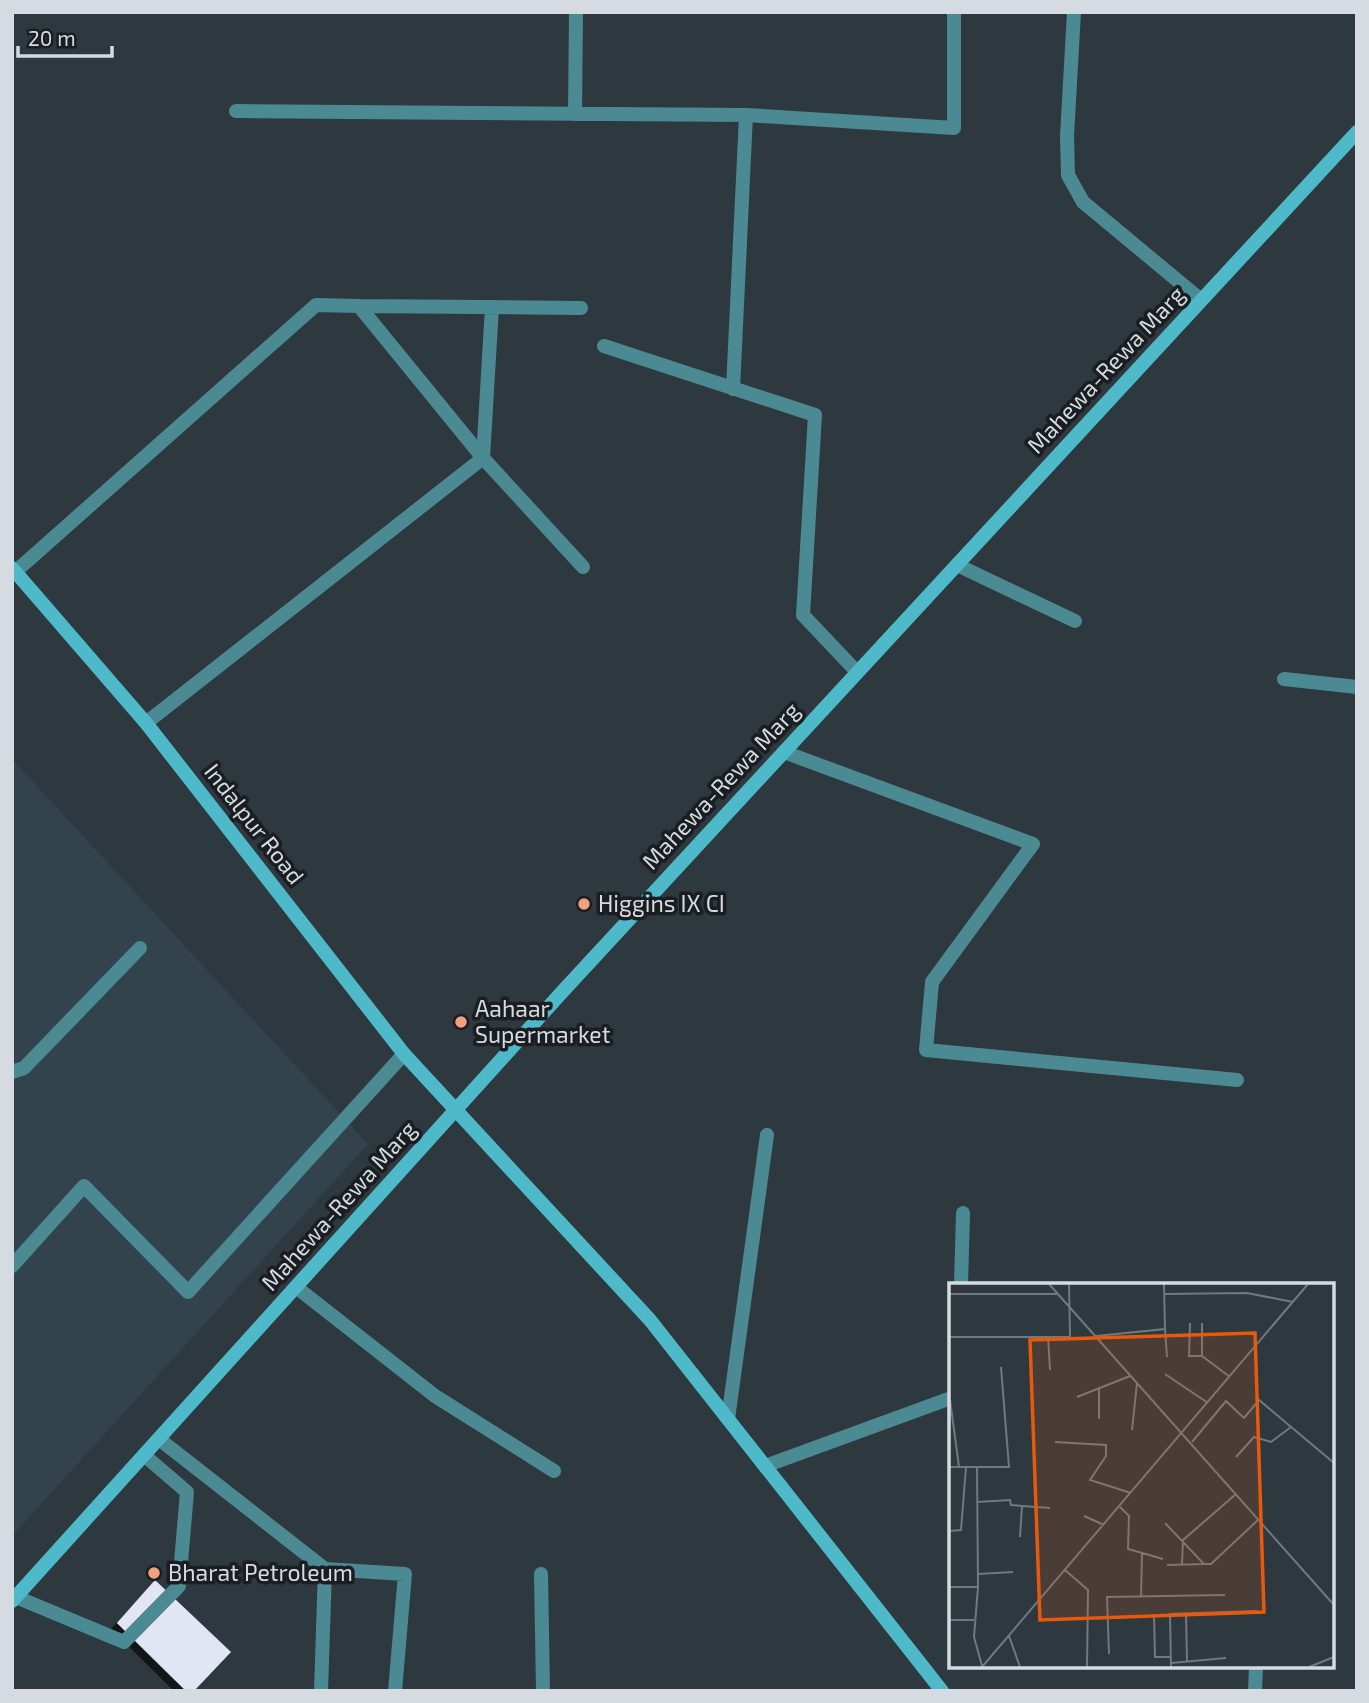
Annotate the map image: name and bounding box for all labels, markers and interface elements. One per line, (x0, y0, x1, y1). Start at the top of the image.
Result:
scale bar (18, 14, 112, 58)
text: 20 m (28, 25, 76, 50)
street label: Mahewa-Rewa Marg (1021, 280, 1190, 459)
street label: Mahewa-Rewa Marg (636, 696, 805, 875)
street label: Indalpur Road (199, 758, 311, 889)
place label: Higgins IX CI (598, 889, 725, 917)
marker: Higgins IX CI (576, 896, 592, 912)
place label: Aahaar Supermarket (475, 994, 611, 1048)
marker: Aahaar Supermarket (453, 1014, 469, 1030)
street label: Mahewa-Rewa Marg (255, 1115, 422, 1296)
inset map (949, 1283, 1334, 1668)
place label: Bharat Petroleum (168, 1558, 353, 1586)
marker: Bharat Petroleum (146, 1565, 162, 1581)

